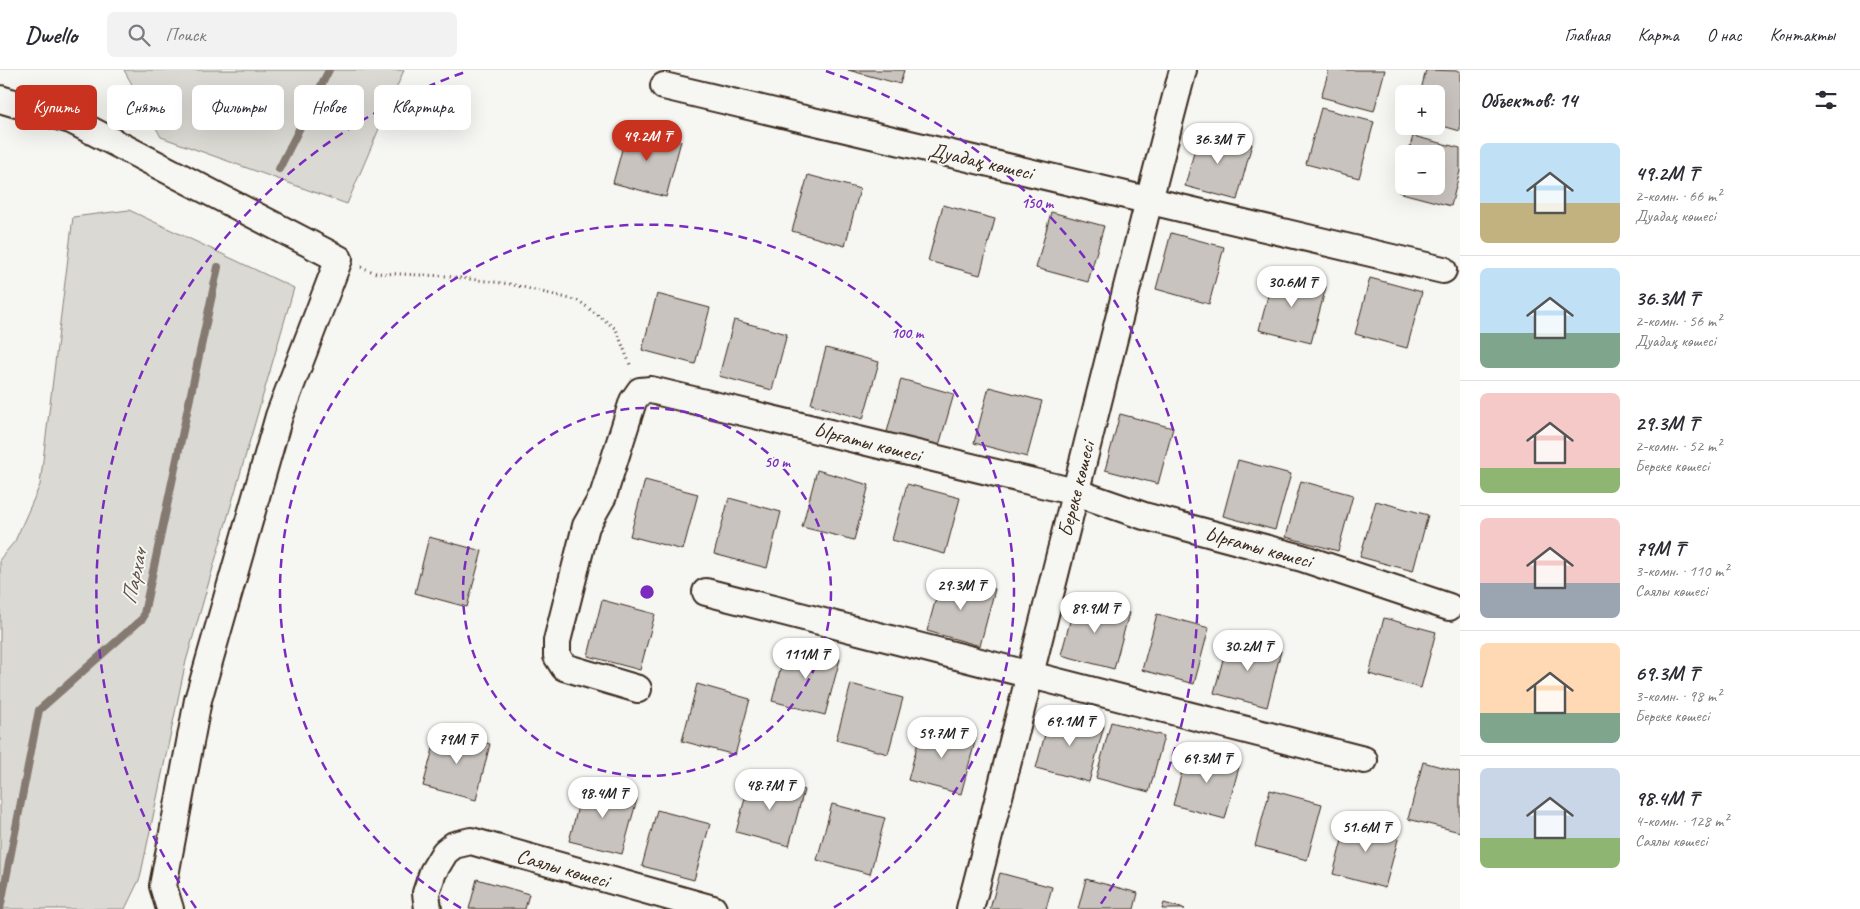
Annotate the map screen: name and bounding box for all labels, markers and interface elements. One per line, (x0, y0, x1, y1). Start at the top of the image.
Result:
search box (107, 12, 457, 57)
text: Dwello (25, 20, 77, 50)
icon: search (125, 21, 153, 49)
text: Поиск (165, 23, 205, 47)
text: Главная (1565, 24, 1610, 46)
text: Карта (1638, 24, 1679, 46)
text: О нас (1707, 24, 1742, 46)
text: Контакты (1770, 24, 1835, 46)
chip: Купить (15, 85, 97, 130)
chip: Снять (107, 85, 182, 130)
chip: Фильтры (192, 85, 284, 130)
chip: Новое (294, 85, 364, 130)
chip: Квартира (374, 85, 471, 130)
map controls (1395, 85, 1445, 195)
button: + (1395, 85, 1445, 135)
icon: filters (1812, 86, 1840, 114)
text: Объектов: 14 (1480, 87, 1577, 113)
pin: 49.2M ₸ (601, 119, 693, 162)
pin: 36.3M ₸ (1172, 122, 1264, 165)
text: 49.2M ₸ (623, 126, 671, 146)
text: 36.3M ₸ (1194, 129, 1242, 149)
street label: Дуадақ көшесі (926, 136, 1039, 186)
button: − (1395, 145, 1445, 195)
text: 49.2M ₸ (1635, 160, 1698, 186)
icon: home (1520, 163, 1580, 223)
text: 2-комн. · 66 m² (1635, 186, 1721, 206)
text: 150 m (1021, 194, 1055, 213)
text: Дуадақ көшесі (1635, 206, 1716, 226)
pin: 30.6M ₸ (1246, 266, 1338, 308)
text: 30.6M ₸ (1268, 272, 1316, 292)
text: 36.3M ₸ (1635, 285, 1699, 311)
icon: home (1520, 288, 1580, 348)
text: 2-комн. · 56 m² (1635, 311, 1721, 331)
text: 100 m (891, 324, 925, 343)
text: Дуадақ көшесі (1635, 331, 1716, 351)
text: 29.3M ₸ (1635, 410, 1698, 436)
icon: home (1520, 413, 1580, 473)
street label: Ырғаты көшесі (812, 416, 927, 469)
street label: Береке көшесі (1052, 436, 1101, 539)
text: 2-комн. · 52 m² (1635, 436, 1721, 456)
text: 50 m (764, 453, 791, 472)
text: Береке көшесі (1635, 456, 1709, 476)
street label: Ырғаты көшесі (1203, 520, 1318, 574)
text: 79M ₸ (1635, 535, 1684, 561)
icon: home (1520, 538, 1580, 598)
water label: Пархач (115, 544, 154, 607)
text: 3-комн. · 110 m² (1635, 561, 1728, 581)
pin: 29.3M ₸ (915, 568, 1007, 611)
text: 29.3M ₸ (937, 575, 985, 595)
text: Саялы көшесі (1635, 581, 1707, 601)
centre of rings (638, 583, 656, 601)
pin: 89.9M ₸ (1049, 592, 1141, 634)
text: 89.9M ₸ (1071, 598, 1119, 618)
pin: 30.2M ₸ (1202, 630, 1294, 672)
text: 30.2M ₸ (1224, 636, 1272, 656)
pin: 111M ₸ (765, 638, 847, 680)
text: 111M ₸ (784, 644, 828, 664)
text: 69.3M ₸ (1635, 660, 1698, 686)
icon: home (1520, 663, 1580, 723)
text: 3-комн. · 98 m² (1635, 686, 1721, 706)
pin: 69.1M ₸ (1024, 704, 1116, 747)
text: Береке көшесі (1635, 706, 1709, 726)
text: 69.1M ₸ (1046, 711, 1094, 731)
pin: 59.7M ₸ (896, 716, 988, 759)
pin: 79M ₸ (422, 722, 492, 765)
text: 59.7M ₸ (918, 723, 966, 743)
text: 79M ₸ (438, 729, 476, 749)
pin: 69.3M ₸ (1161, 742, 1253, 784)
text: 69.3M ₸ (1183, 748, 1231, 768)
pin: 48.7M ₸ (724, 768, 816, 811)
text: 48.7M ₸ (746, 775, 794, 795)
pin: 98.4M ₸ (557, 776, 649, 819)
text: 98.4M ₸ (579, 783, 627, 803)
text: 98.4M ₸ (1635, 785, 1698, 811)
icon: home (1520, 788, 1580, 848)
pin: 51.6M ₸ (1320, 810, 1412, 853)
text: 4-комн. · 128 m² (1635, 811, 1728, 831)
text: 51.6M ₸ (1342, 817, 1390, 837)
text: Саялы көшесі (1635, 831, 1707, 851)
street label: Саялы көшесі (514, 842, 615, 894)

